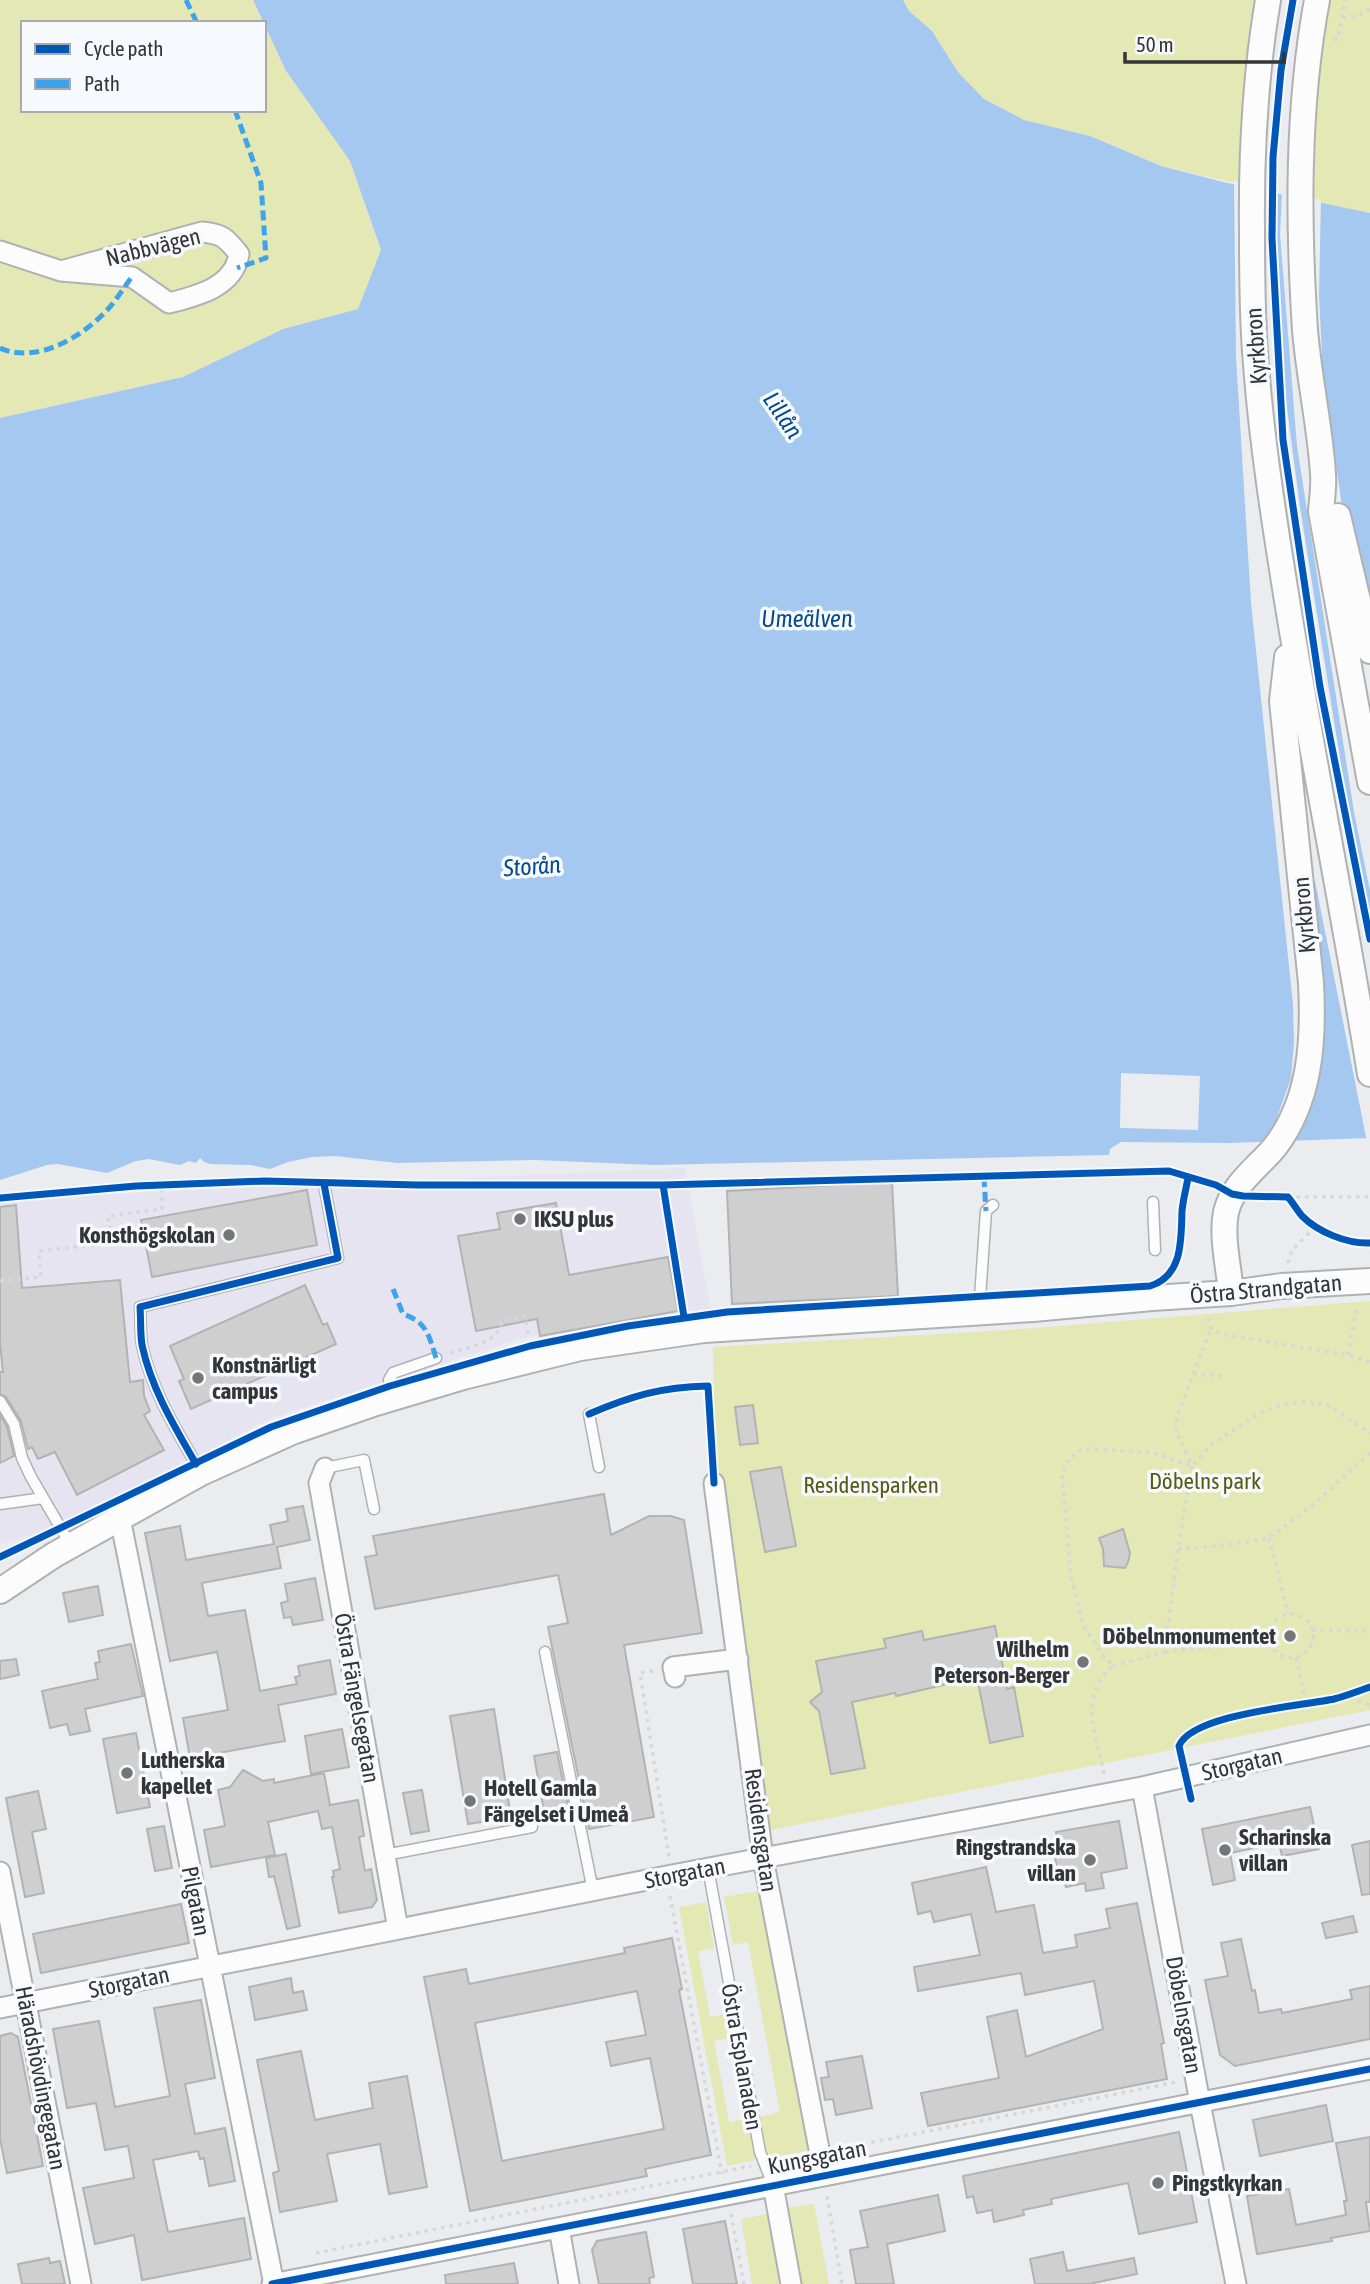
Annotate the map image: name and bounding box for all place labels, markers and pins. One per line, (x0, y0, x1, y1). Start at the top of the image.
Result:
place label: IKSU plus (534, 1206, 614, 1232)
marker: IKSU plus (512, 1211, 528, 1227)
place label: Konsthögskolan (79, 1222, 215, 1248)
marker: Konsthögskolan (221, 1227, 237, 1243)
place label: Konstnärligt campus (212, 1352, 316, 1404)
marker: Konstnärligt campus (190, 1370, 206, 1386)
place label: Döbelnmonumentet (1102, 1623, 1276, 1649)
marker: Döbelnmonumentet (1282, 1628, 1298, 1644)
place label: Wilhelm Peterson-Berger (934, 1636, 1070, 1688)
marker: Wilhelm Peterson-Berger (1075, 1654, 1091, 1670)
place label: Lutherska kapellet (141, 1747, 225, 1799)
marker: Lutherska kapellet (119, 1765, 135, 1781)
place label: Hotell Gamla Fängelset i Umeå (484, 1775, 629, 1827)
marker: Hotell Gamla Fängelset i Umeå (462, 1793, 478, 1809)
place label: Scharinska villan (1239, 1824, 1331, 1876)
place label: Ringstrandska villan (955, 1834, 1076, 1886)
marker: Scharinska villan (1217, 1842, 1233, 1858)
marker: Ringstrandska villan (1082, 1852, 1098, 1868)
place label: Pingstkyrkan (1172, 2170, 1282, 2196)
marker: Pingstkyrkan (1150, 2175, 1166, 2191)

